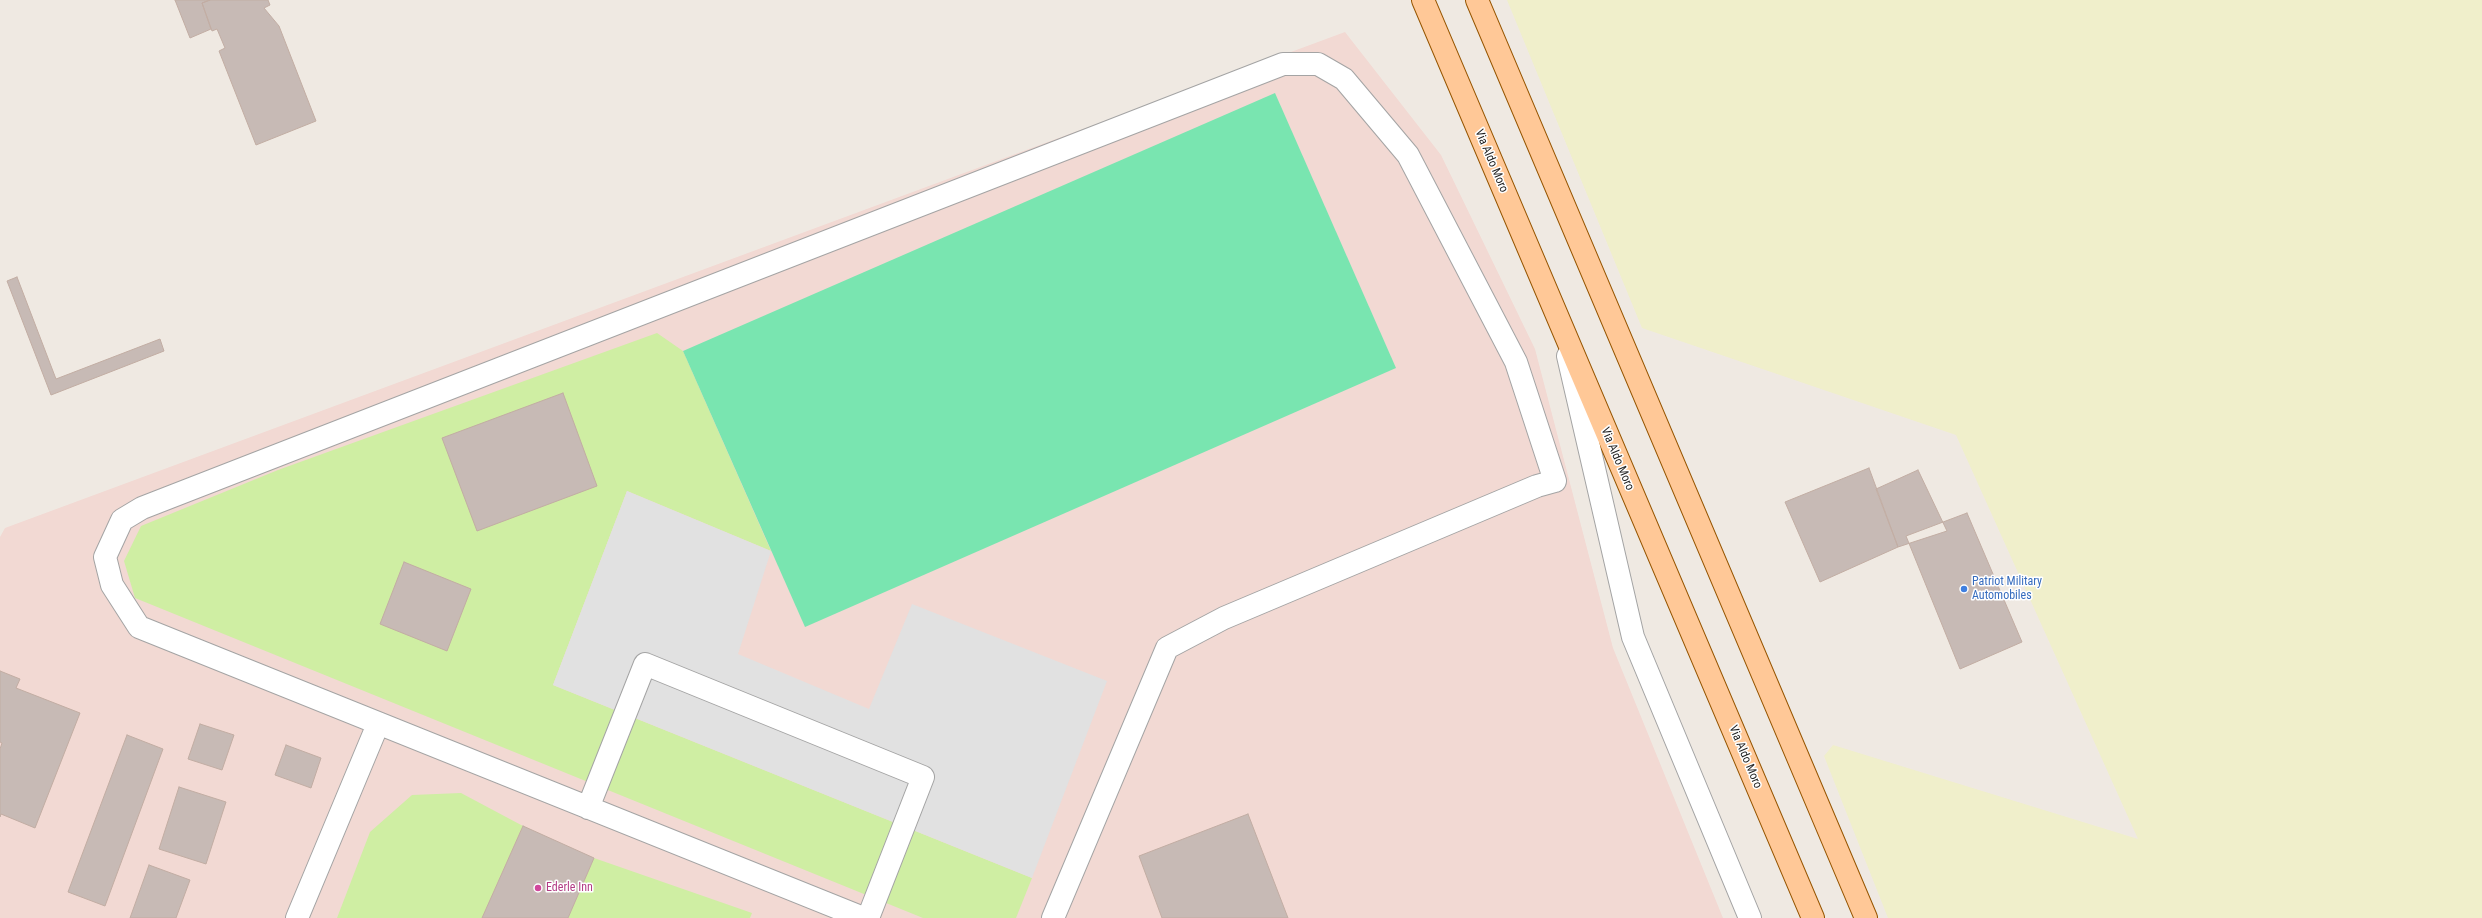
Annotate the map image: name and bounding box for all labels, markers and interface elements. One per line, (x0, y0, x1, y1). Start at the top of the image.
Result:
street label: Via Aldo Moro (1471, 127, 1511, 195)
street label: Via Aldo Moro (1597, 425, 1637, 493)
place label: Patriot Military Automobiles (1972, 575, 2042, 603)
marker: Patriot Military Automobiles (1959, 584, 1969, 594)
street label: Via Aldo Moro (1725, 723, 1765, 791)
place label: Ederle Inn (546, 881, 593, 895)
marker: Ederle Inn (533, 883, 543, 893)

